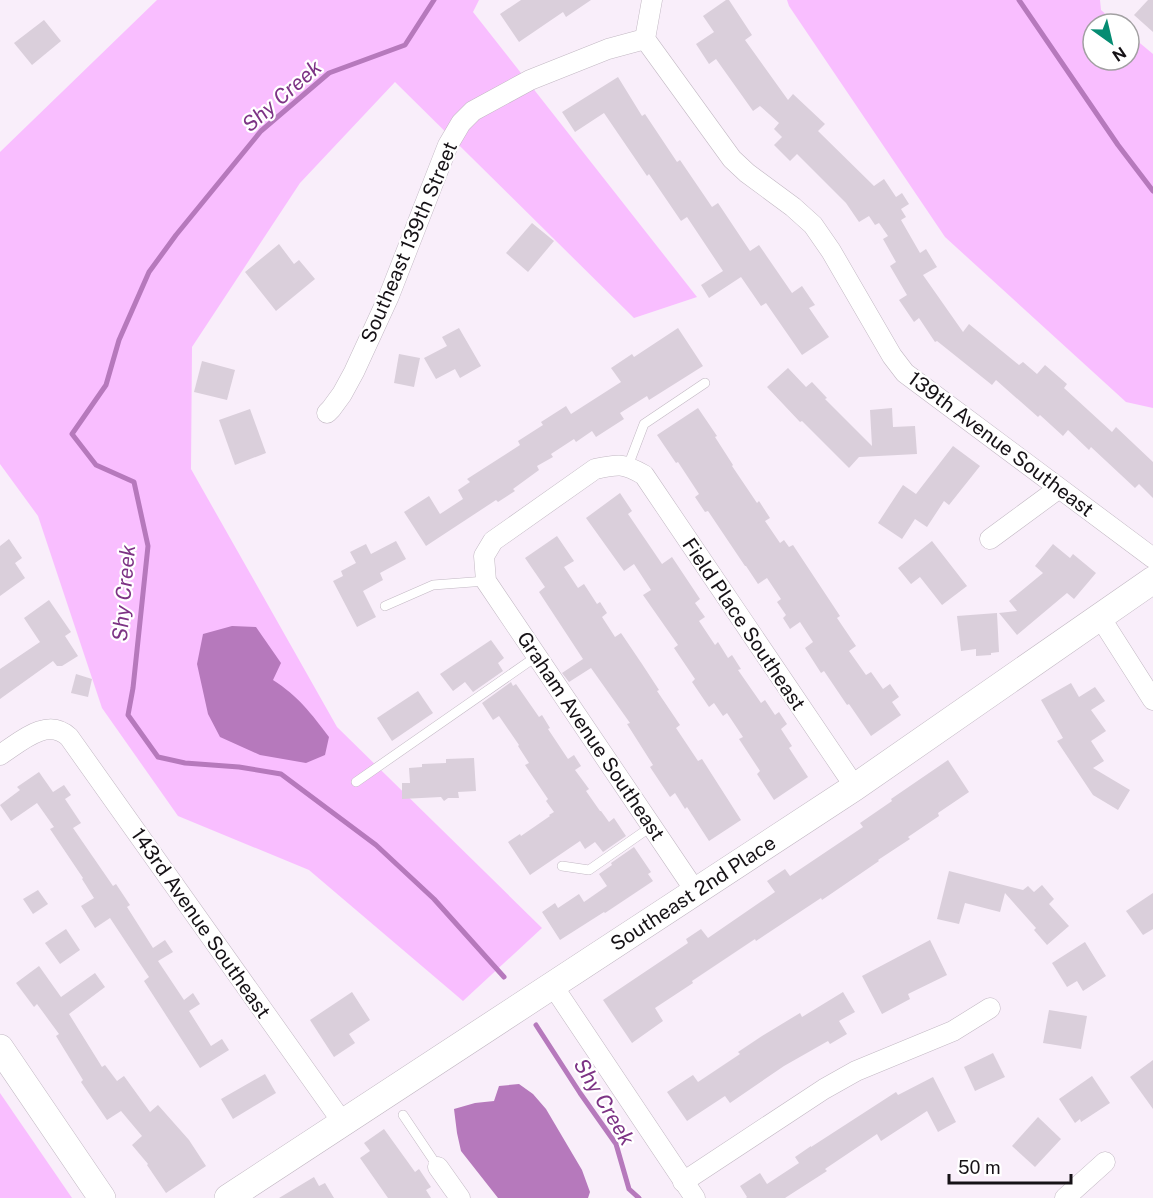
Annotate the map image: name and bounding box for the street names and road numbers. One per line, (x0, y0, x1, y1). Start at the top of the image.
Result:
street label: Southeast 139th Street (356, 138, 462, 346)
street label: 139th Avenue Southeast (903, 366, 1099, 522)
street label: Field Place Southeast (677, 533, 811, 715)
street label: Graham Avenue Southeast (512, 627, 670, 845)
street label: 143rd Avenue Southeast (126, 823, 276, 1023)
street label: Southeast 2nd Place (606, 830, 780, 956)

